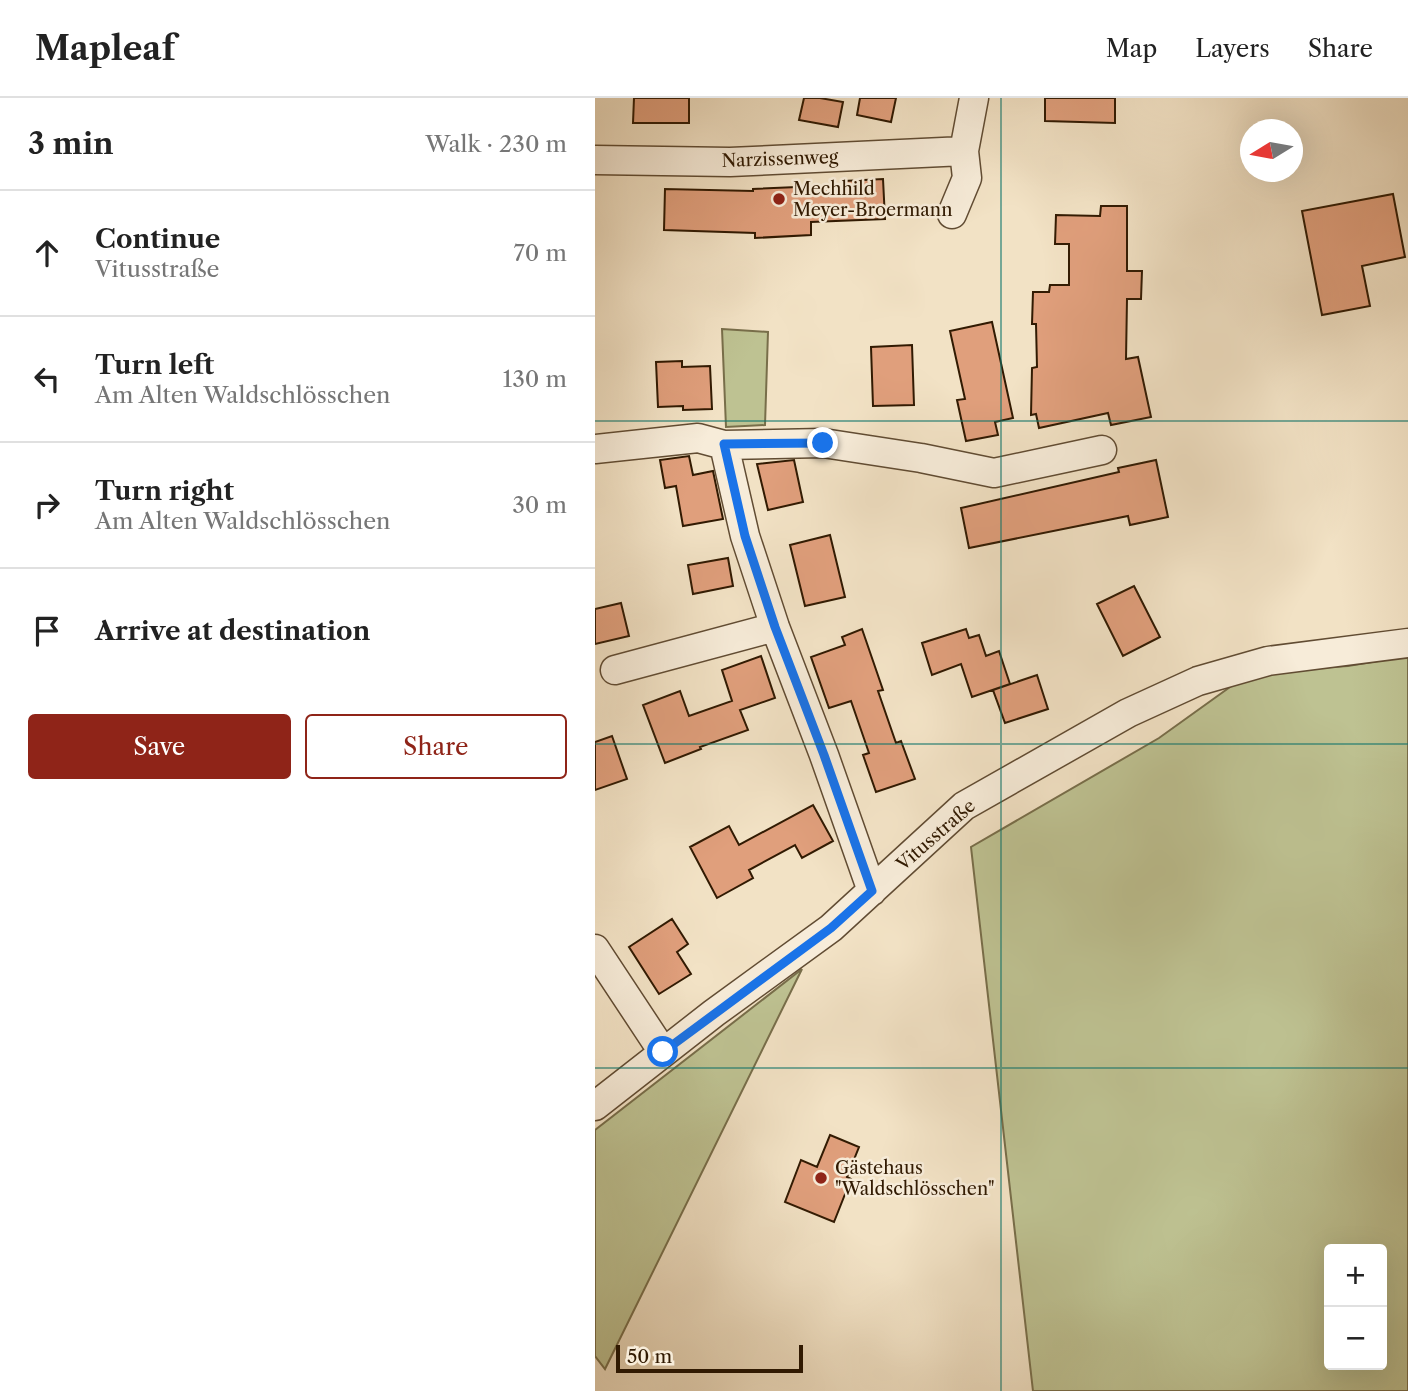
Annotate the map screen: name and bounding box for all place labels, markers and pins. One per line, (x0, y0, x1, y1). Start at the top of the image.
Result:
place label: Mechhild Meyer-Broermann (793, 178, 952, 221)
marker: Mechhild Meyer-Broermann (771, 191, 787, 207)
place label: Gästehaus "Waldschlösschen" (835, 1157, 995, 1200)
marker: Gästehaus "Waldschlösschen" (813, 1170, 829, 1186)

